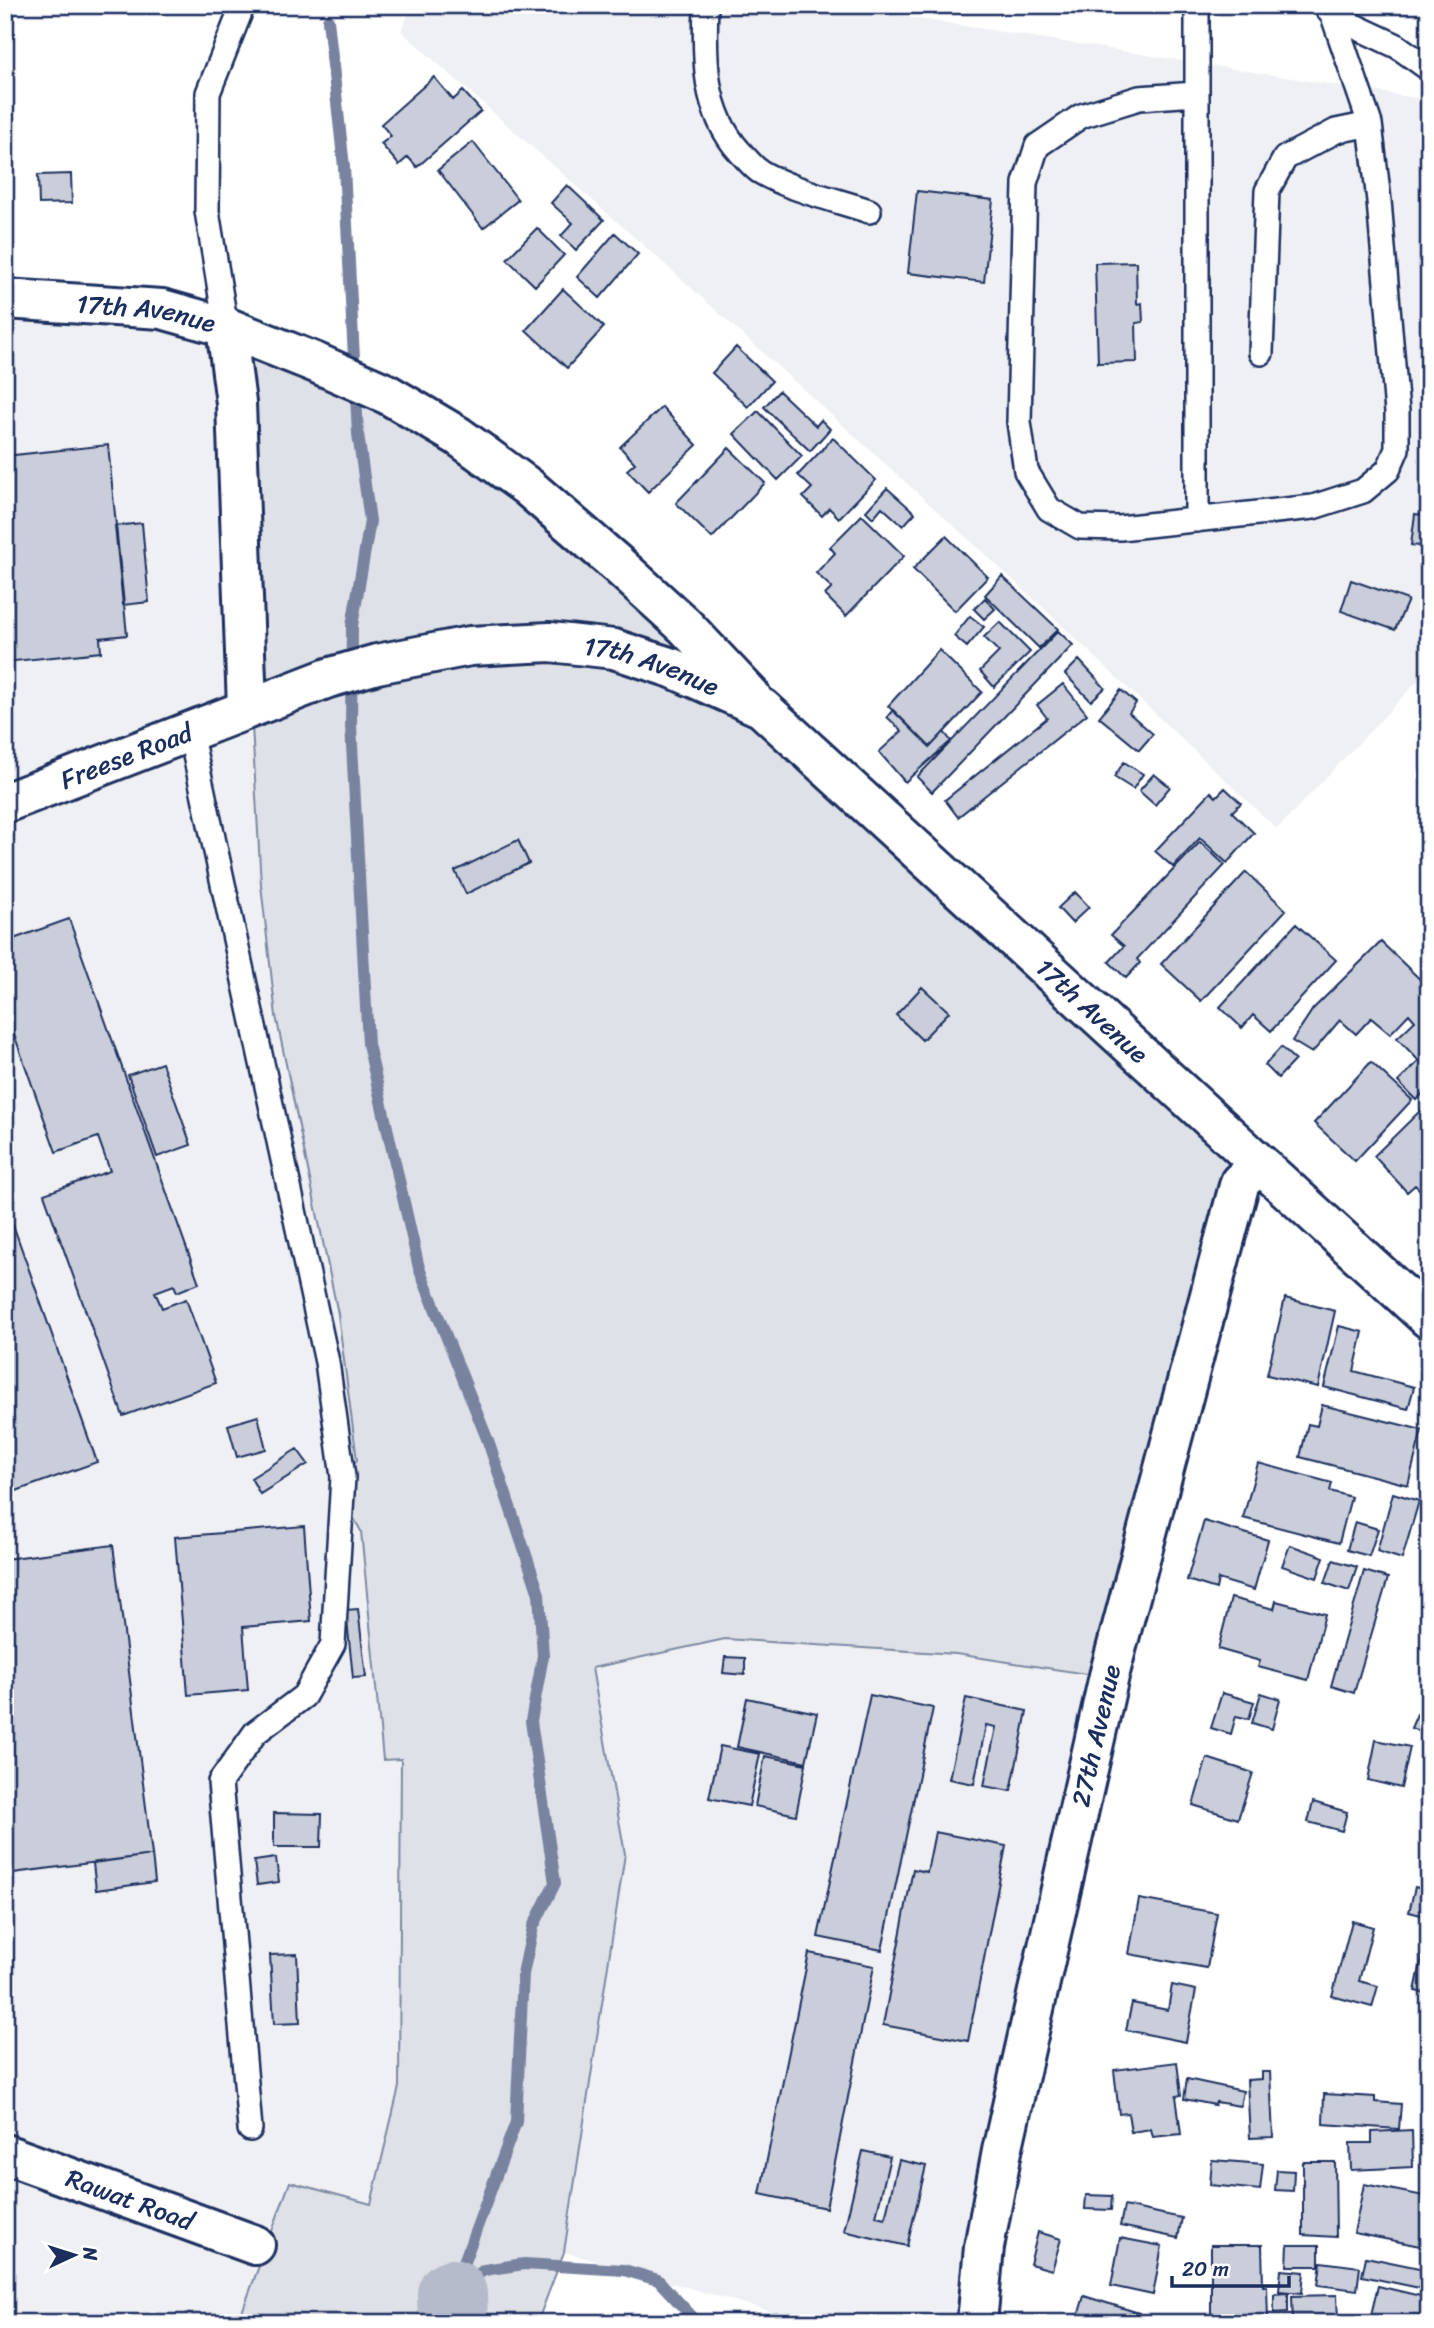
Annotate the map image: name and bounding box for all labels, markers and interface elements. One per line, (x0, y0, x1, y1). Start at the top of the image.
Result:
street label: 17th Avenue (75, 281, 222, 346)
street label: 17th Avenue (582, 623, 727, 709)
street label: Freese Road (53, 709, 201, 803)
street label: 17th Avenue (1025, 946, 1160, 1075)
street label: 27th Avenue (1057, 1659, 1134, 1811)
street label: Rawat Road (59, 2155, 203, 2245)
north arrow (38, 2220, 108, 2290)
scale bar (1172, 2244, 1289, 2288)
text: N (73, 2245, 107, 2262)
text: 20 m (1182, 2250, 1229, 2288)

